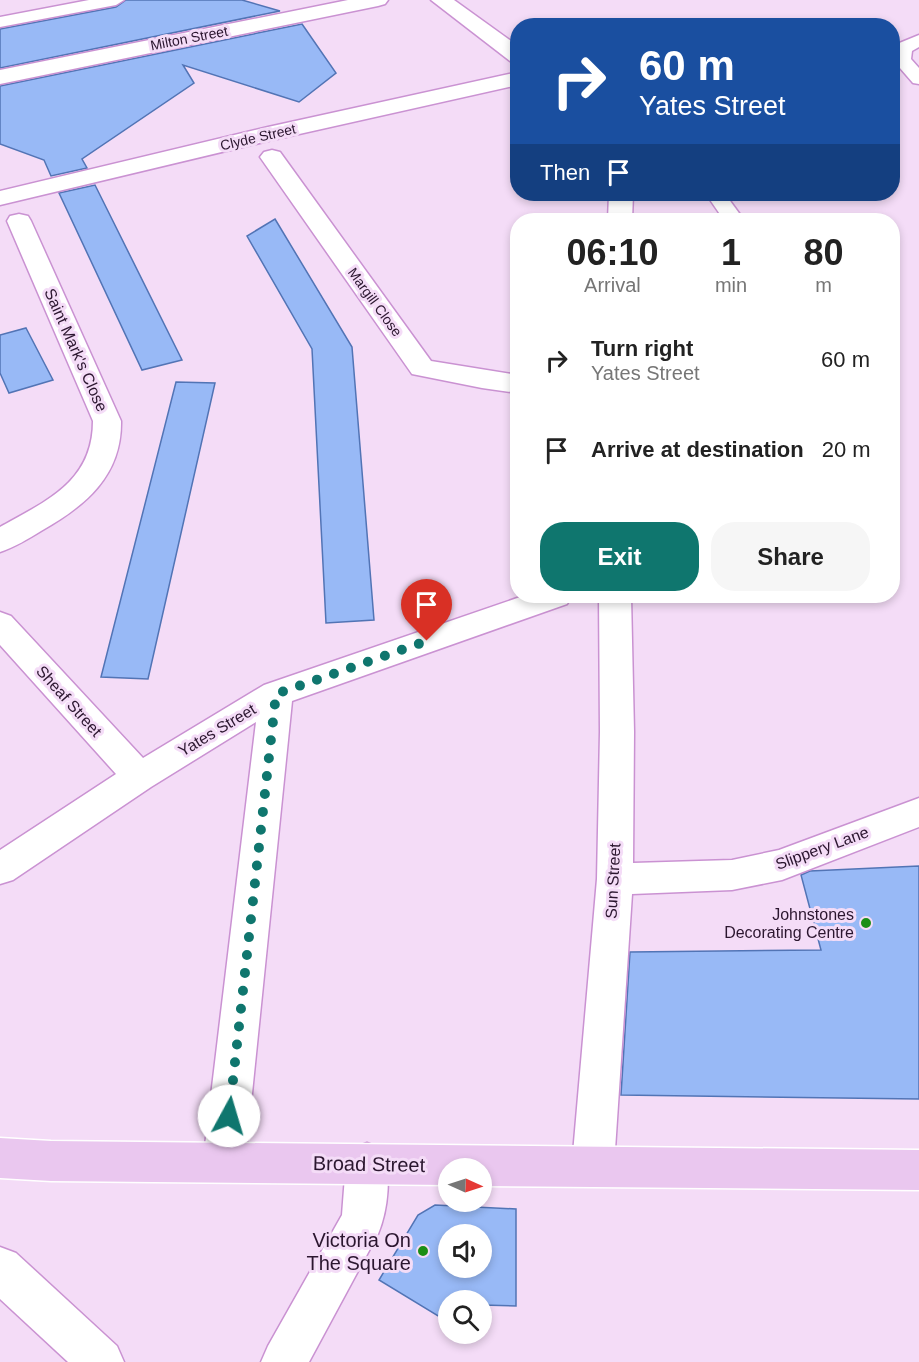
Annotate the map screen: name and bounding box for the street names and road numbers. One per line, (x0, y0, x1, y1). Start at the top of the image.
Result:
street label: Milton Street (149, 23, 229, 53)
street label: Clyde Street (219, 121, 297, 153)
street label: Margill Close (345, 265, 405, 340)
street label: Saint Mark's Close (41, 286, 111, 414)
street label: Sheaf Street (33, 662, 105, 740)
street label: Yates Street (175, 700, 259, 760)
street label: Slippery Lane (773, 823, 871, 873)
street label: Sun Street (603, 842, 623, 919)
street label: Broad Street (313, 1152, 426, 1176)

